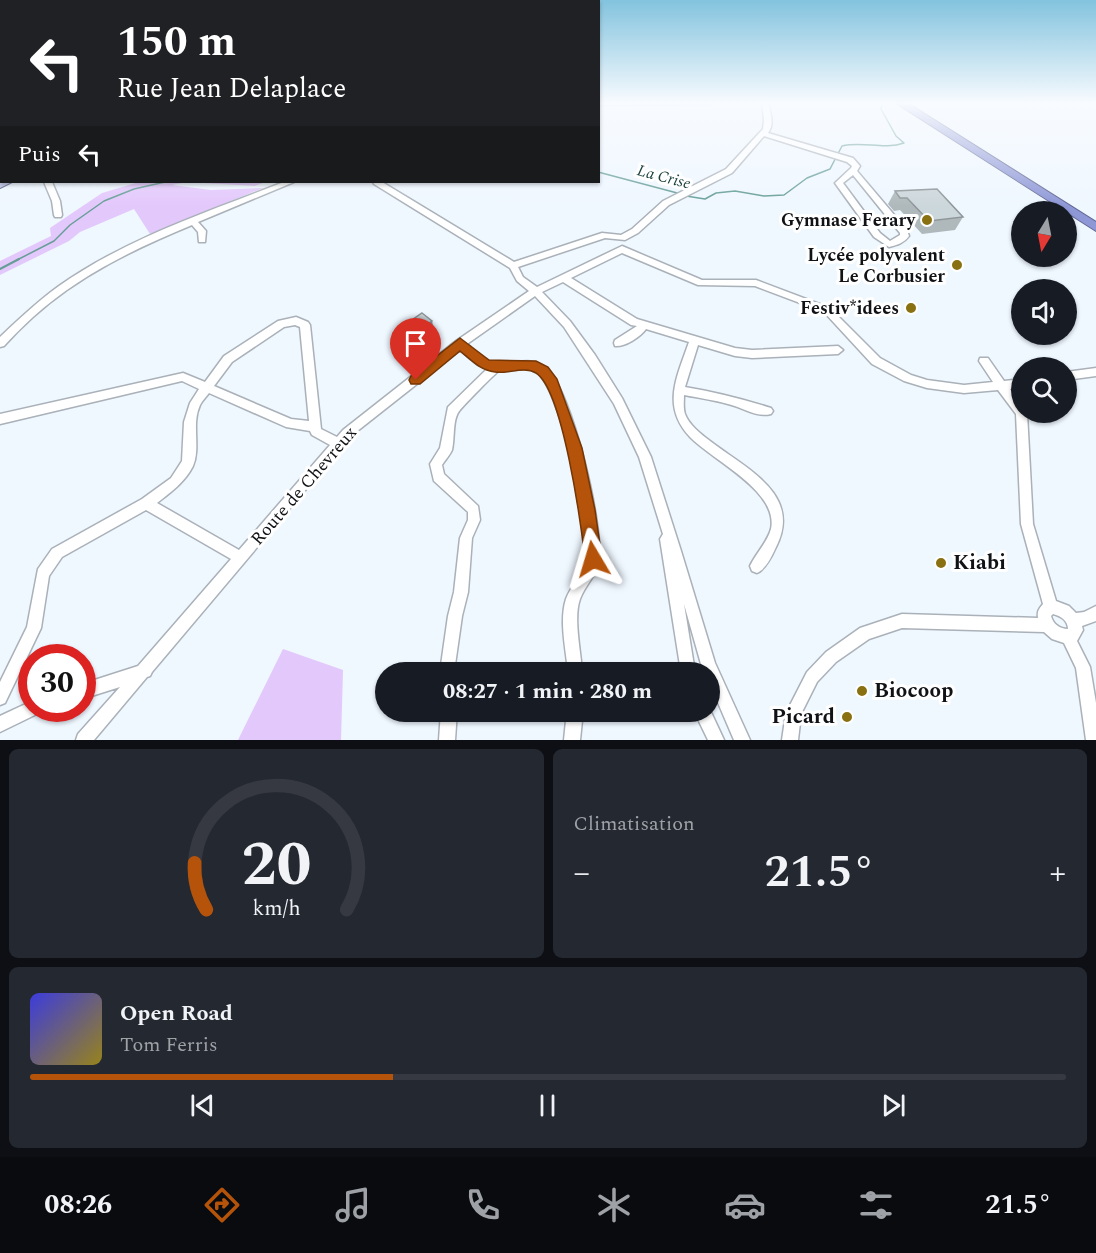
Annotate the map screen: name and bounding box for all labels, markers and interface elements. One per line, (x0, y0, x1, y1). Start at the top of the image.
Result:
text: 150 m (117, 11, 236, 74)
icon: left (18, 24, 96, 102)
text: Rue Jean Delaplace (117, 68, 346, 110)
text: Puis (18, 138, 61, 171)
icon: left (73, 138, 106, 171)
water label: La Crise (634, 158, 694, 196)
north arrow (1011, 201, 1077, 267)
map controls (1011, 201, 1077, 423)
place label: Gymnase Ferary (781, 207, 916, 234)
marker: Gymnase Ferary (920, 213, 934, 227)
place label: Lycée polyvalent Le Corbusier (807, 242, 945, 290)
marker: Lycée polyvalent Le Corbusier (950, 258, 964, 272)
button: sound (1011, 279, 1077, 345)
place label: Festiv*idees (800, 295, 899, 322)
marker: Festiv*idees (904, 301, 918, 315)
pin (390, 318, 441, 380)
icon: arrive (399, 327, 432, 360)
button: search (1011, 357, 1077, 423)
street label: Route de Chevreux (244, 420, 364, 552)
position arrow (561, 527, 625, 591)
place label: Kiabi (953, 547, 1006, 579)
marker: Kiabi (934, 556, 948, 570)
speed limit sign: 30 (18, 644, 96, 722)
text: 08:27 · 1 min · 280 m (443, 675, 652, 708)
place label: Biocoop (874, 675, 953, 707)
marker: Biocoop (855, 684, 869, 698)
place label: Picard (771, 701, 835, 733)
marker: Picard (840, 710, 854, 724)
text: Climatisation (574, 809, 695, 839)
text: 20 (241, 818, 311, 913)
text: 21.5° (765, 838, 875, 907)
text: − (574, 848, 590, 898)
text: + (1049, 848, 1066, 898)
text: km/h (252, 893, 300, 926)
text: Open Road (120, 997, 233, 1030)
text: Tom Ferris (120, 1030, 218, 1060)
icon: previous (186, 1089, 219, 1122)
icon: pause (531, 1089, 564, 1122)
icon: next (877, 1089, 910, 1122)
text: 08:26 (44, 1184, 112, 1226)
icon: directions (201, 1184, 243, 1226)
icon: music (332, 1184, 374, 1226)
icon: phone (462, 1184, 504, 1226)
icon: climate (593, 1184, 635, 1226)
icon: car (724, 1184, 766, 1226)
icon: filters (855, 1184, 897, 1226)
text: 21.5° (985, 1184, 1052, 1226)

